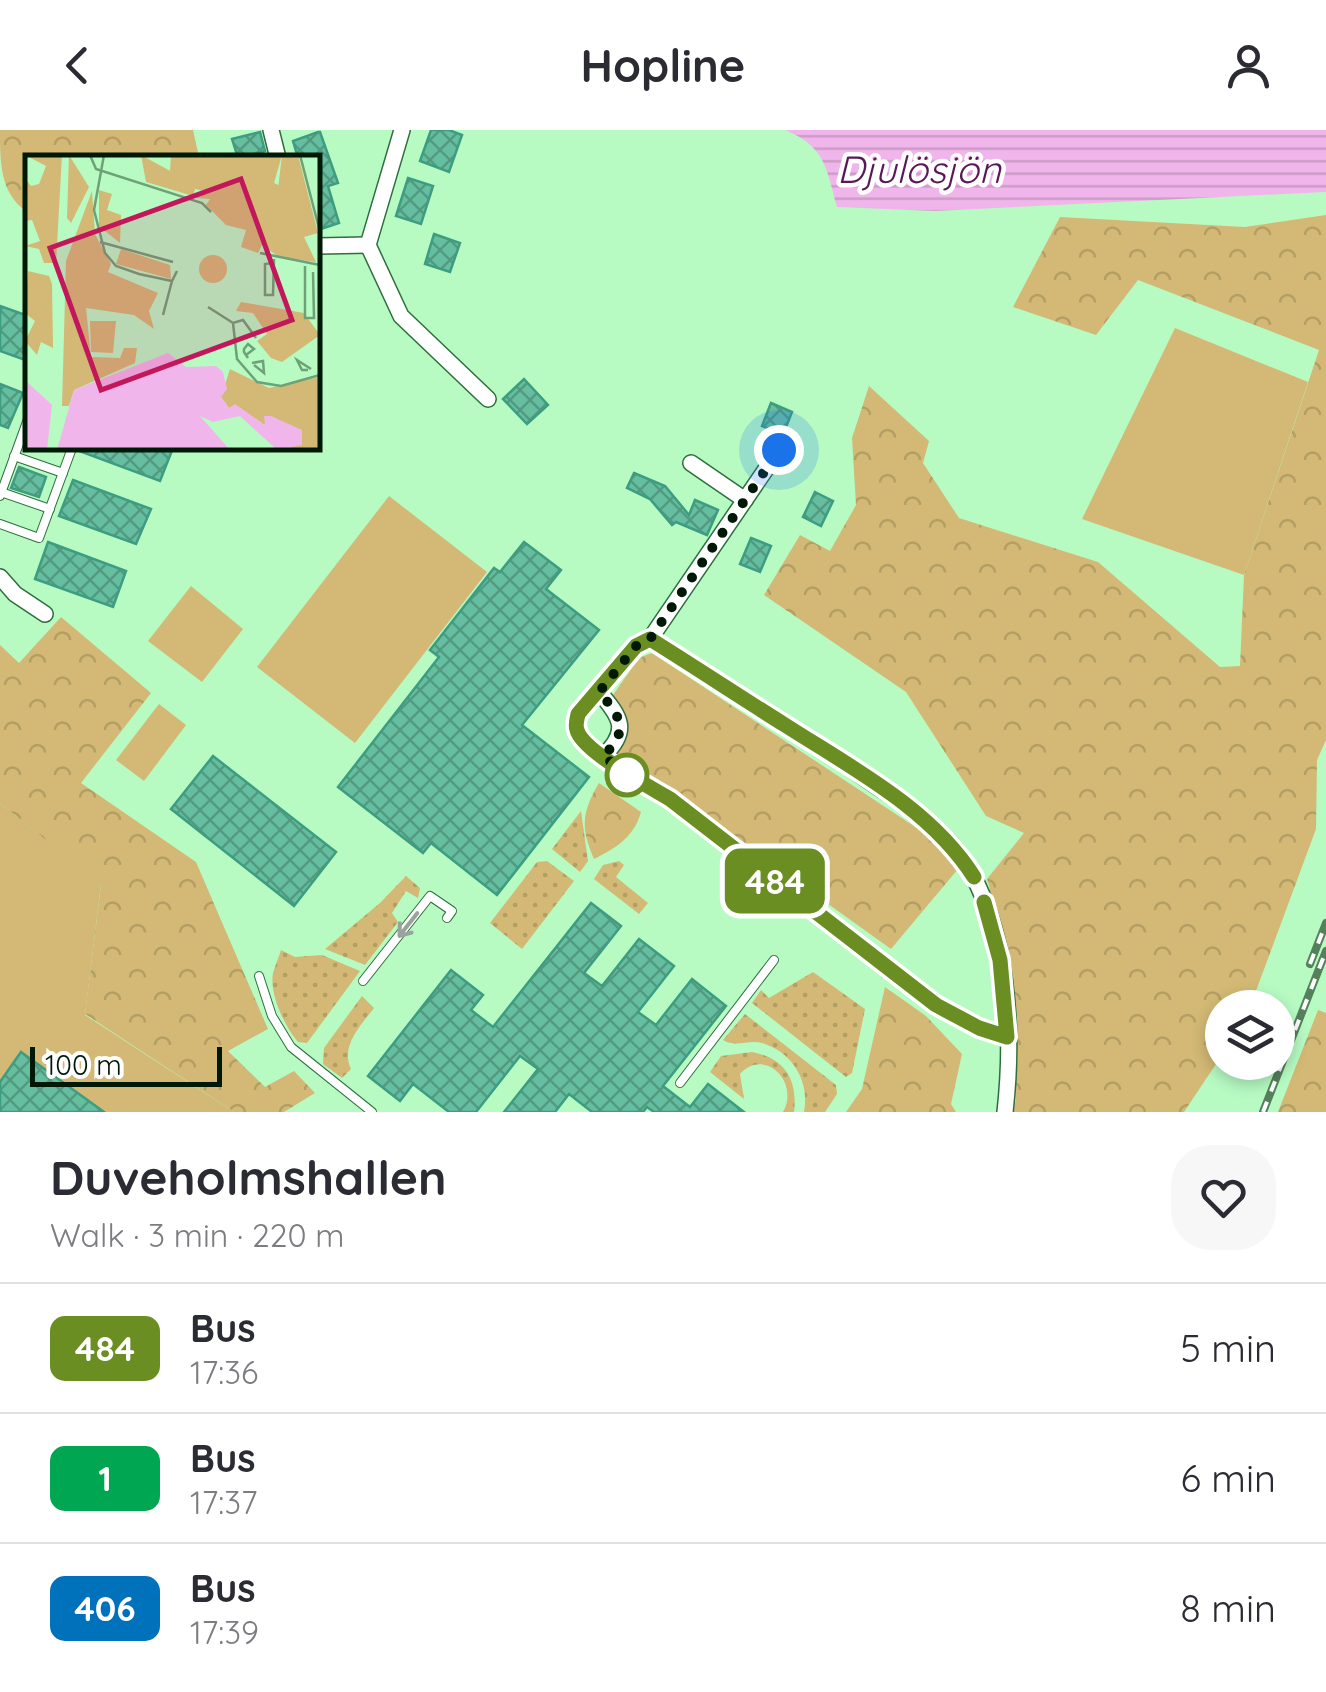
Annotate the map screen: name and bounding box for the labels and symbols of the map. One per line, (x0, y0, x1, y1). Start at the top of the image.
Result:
water label: Djulösjön (837, 145, 1002, 193)
inset map (25, 155, 320, 450)
your location (754, 425, 804, 475)
unlabelled marker (606, 754, 648, 796)
line badge: 484 (718, 848, 832, 914)
one-way arrow (397, 911, 419, 937)
scale bar (30, 1042, 222, 1086)

